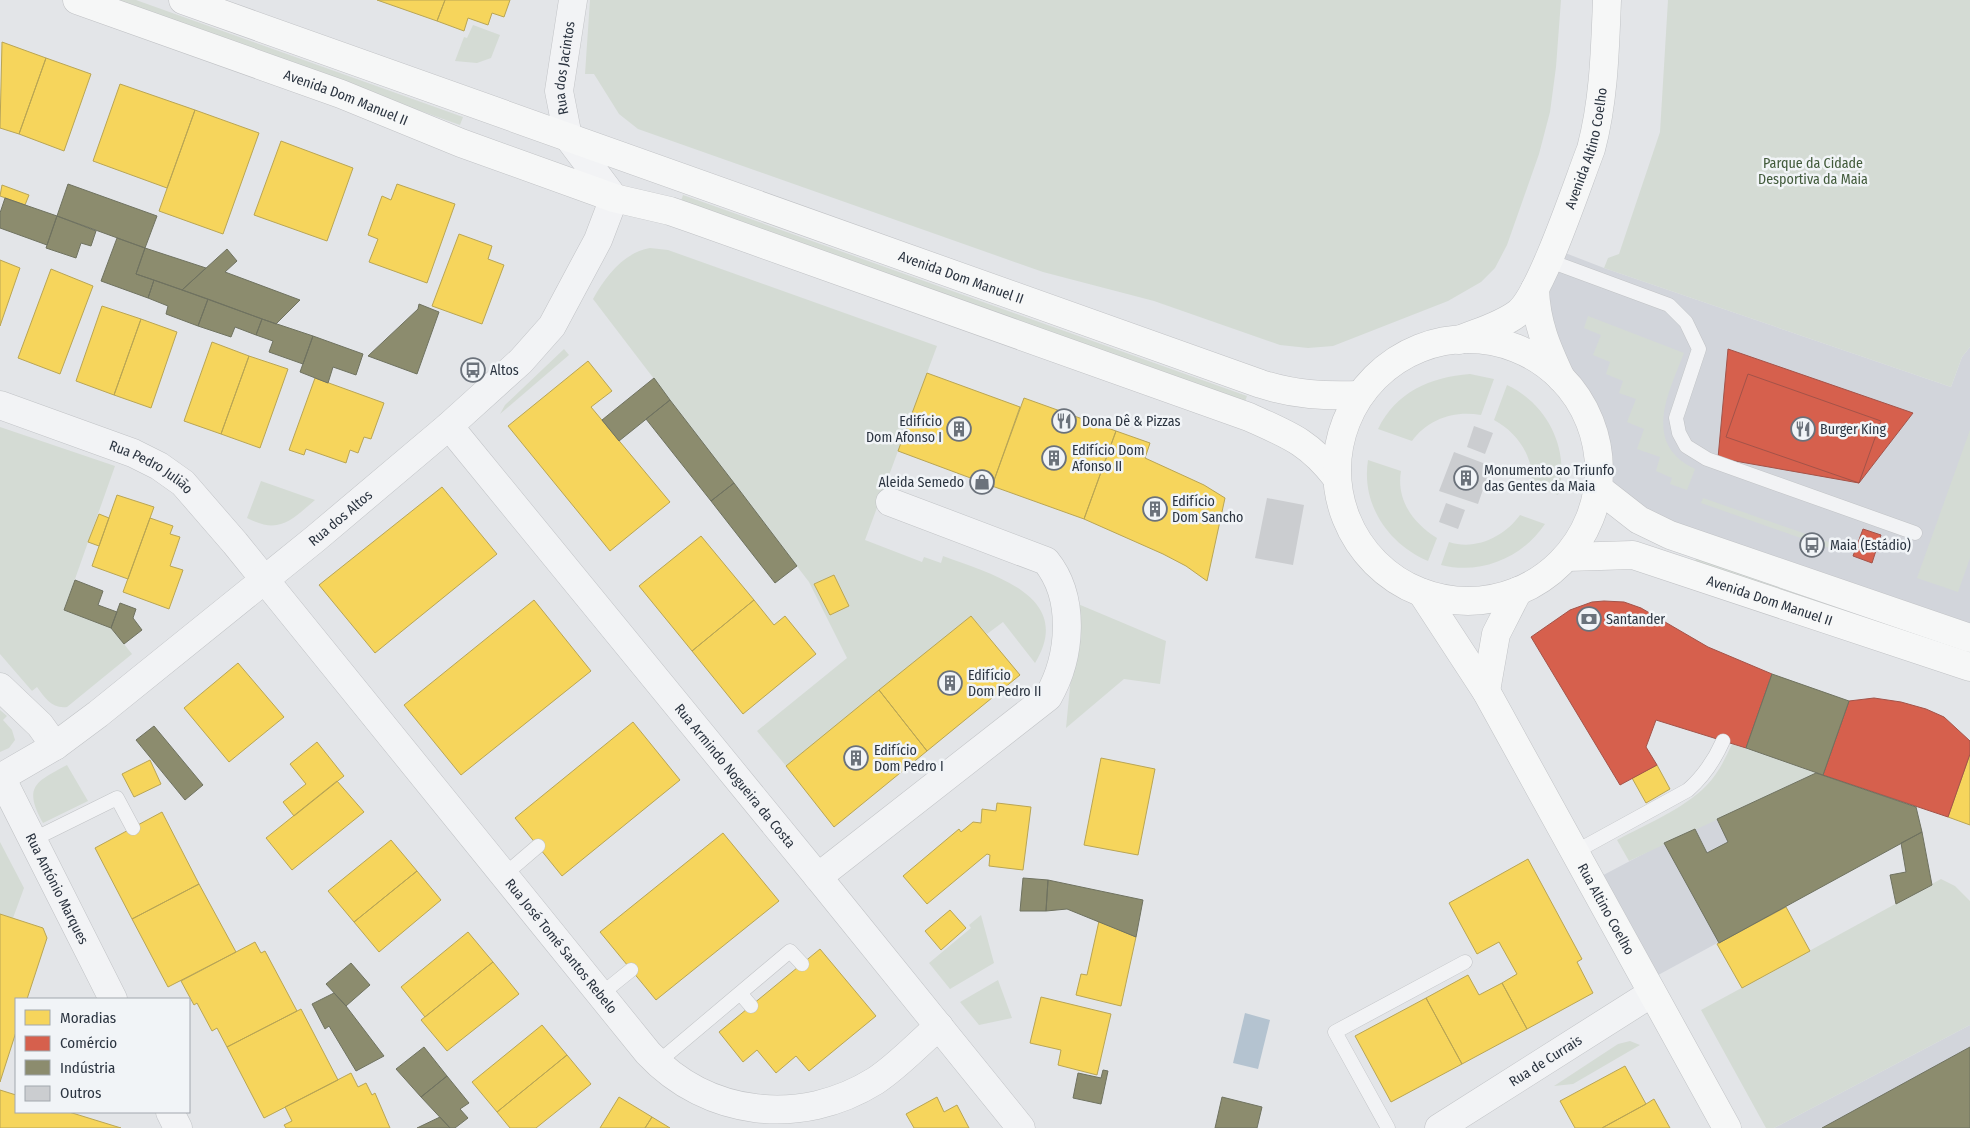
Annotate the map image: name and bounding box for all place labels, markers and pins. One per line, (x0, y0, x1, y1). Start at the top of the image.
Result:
bus stop icon: Altos (460, 357, 486, 383)
place label: Altos (490, 362, 519, 379)
restaurant icon: Dona Dê & Pizzas (1051, 408, 1077, 434)
place label: Edifício Dom Afonso I (866, 413, 942, 446)
place label: Dona Dê & Pizzas (1082, 413, 1180, 430)
building icon: Edifício Dom Afonso I (946, 416, 972, 442)
restaurant icon: Burger King (1790, 416, 1816, 442)
place label: Burger King (1820, 421, 1886, 438)
place label: Edifício Dom Afonso II (1072, 442, 1144, 475)
building icon: Edifício Dom Afonso II (1041, 445, 1067, 471)
place label: Monumento ao Triunfo das Gentes da Maia (1484, 462, 1614, 495)
building icon: Monumento ao Triunfo das Gentes da Maia (1453, 465, 1479, 491)
shop icon: Aleida Semedo (969, 469, 995, 495)
place label: Aleida Semedo (879, 474, 964, 491)
place label: Edifício Dom Sancho (1172, 493, 1243, 526)
building icon: Edifício Dom Sancho (1142, 496, 1168, 522)
bus stop icon: Maia (Estádio) (1799, 532, 1825, 558)
place label: Maia (Estádio) (1830, 537, 1911, 554)
bank icon: Santander (1576, 606, 1602, 632)
place label: Santander (1606, 611, 1665, 628)
place label: Edifício Dom Pedro II (968, 667, 1041, 700)
building icon: Edifício Dom Pedro II (937, 670, 963, 696)
place label: Edifício Dom Pedro I (874, 742, 944, 775)
building icon: Edifício Dom Pedro I (843, 745, 869, 771)

